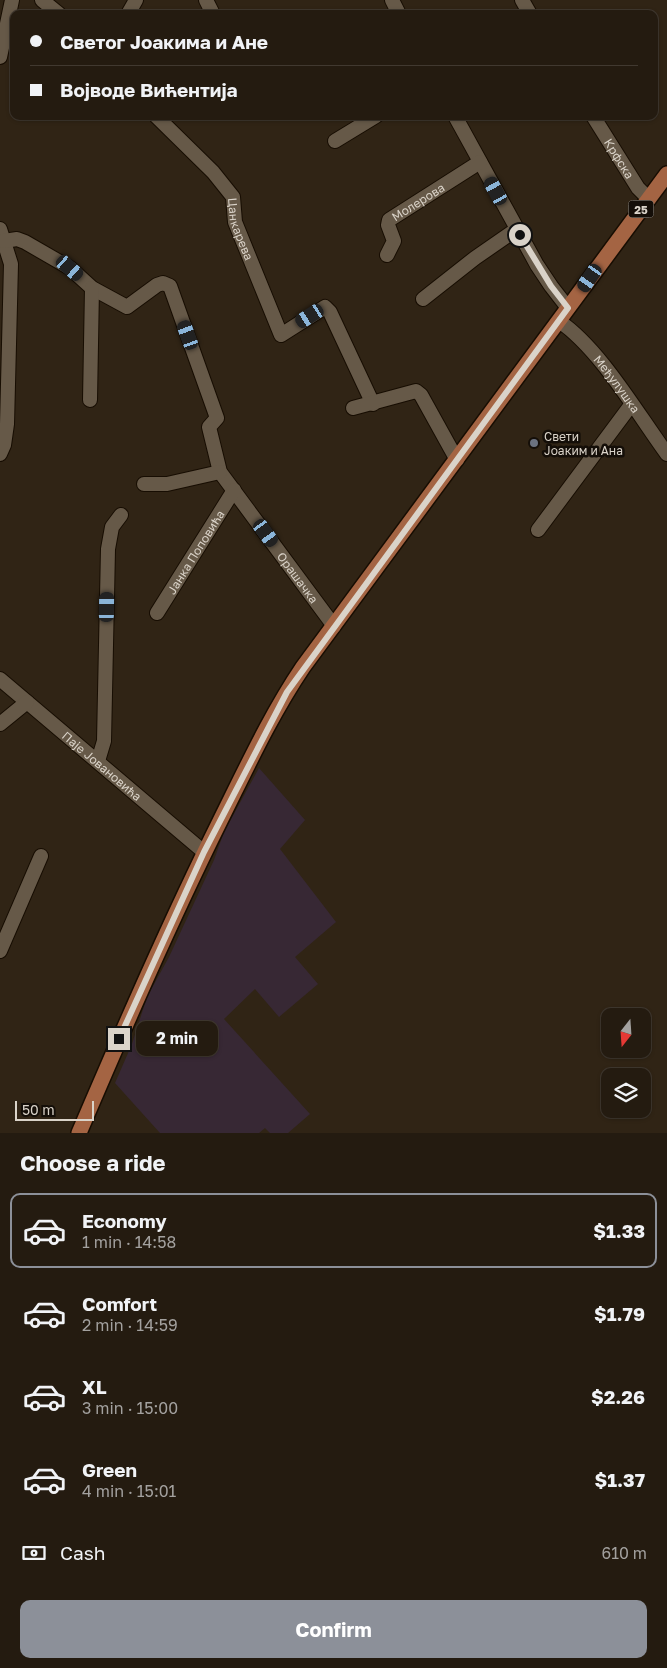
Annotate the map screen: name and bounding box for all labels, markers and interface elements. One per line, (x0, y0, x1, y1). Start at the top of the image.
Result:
text: Светог Јоакима и Ане (60, 30, 268, 53)
text: Војводе Вићентија (60, 78, 238, 101)
street label: Крфска (601, 135, 638, 181)
car (482, 174, 509, 208)
street label: Молерова (389, 179, 447, 224)
street label: Цанкарева (226, 197, 257, 262)
road number: 25 (628, 200, 654, 218)
route start (509, 224, 531, 246)
car (53, 252, 86, 284)
car (575, 261, 604, 295)
car (293, 302, 326, 330)
car (175, 318, 200, 352)
street label: Међулушка (591, 352, 644, 416)
place label: Свети Јоаким и Ана (544, 429, 623, 458)
marker: Свети Јоаким и Ана (528, 437, 540, 449)
street label: Јанка Поповића (163, 507, 227, 597)
car (251, 516, 280, 550)
street label: Орашачка (274, 549, 322, 606)
car (99, 592, 114, 622)
street label: Паје Јовановића (59, 728, 145, 804)
north arrow (601, 1008, 651, 1058)
map controls (601, 1008, 651, 1118)
callout: 2 min (136, 1022, 219, 1056)
route end (108, 1028, 130, 1050)
text: 2 min (156, 1028, 198, 1048)
button: layers (601, 1068, 651, 1118)
scale bar (15, 1098, 94, 1121)
text: 50 m (22, 1101, 55, 1118)
text: Choose a ride (20, 1149, 166, 1176)
icon: car (22, 1208, 67, 1253)
text: Economy (82, 1209, 167, 1232)
text: $1.33 (593, 1219, 645, 1242)
text: 1 min · 14:58 (82, 1232, 176, 1252)
icon: car (22, 1291, 67, 1336)
text: Comfort (82, 1292, 157, 1315)
text: $1.79 (594, 1302, 645, 1325)
text: 2 min · 14:59 (82, 1315, 178, 1335)
icon: car (22, 1374, 67, 1419)
text: XL (82, 1375, 107, 1398)
text: $2.26 (591, 1385, 645, 1408)
text: 3 min · 15:00 (82, 1398, 178, 1418)
icon: car (22, 1457, 67, 1502)
text: Green (82, 1458, 137, 1481)
text: $1.37 (594, 1468, 645, 1491)
text: 4 min · 15:01 (82, 1481, 176, 1501)
icon: cash (20, 1539, 48, 1567)
text: Cash (60, 1541, 105, 1564)
text: 610 m (601, 1543, 647, 1563)
button: Confirm (20, 1600, 647, 1658)

